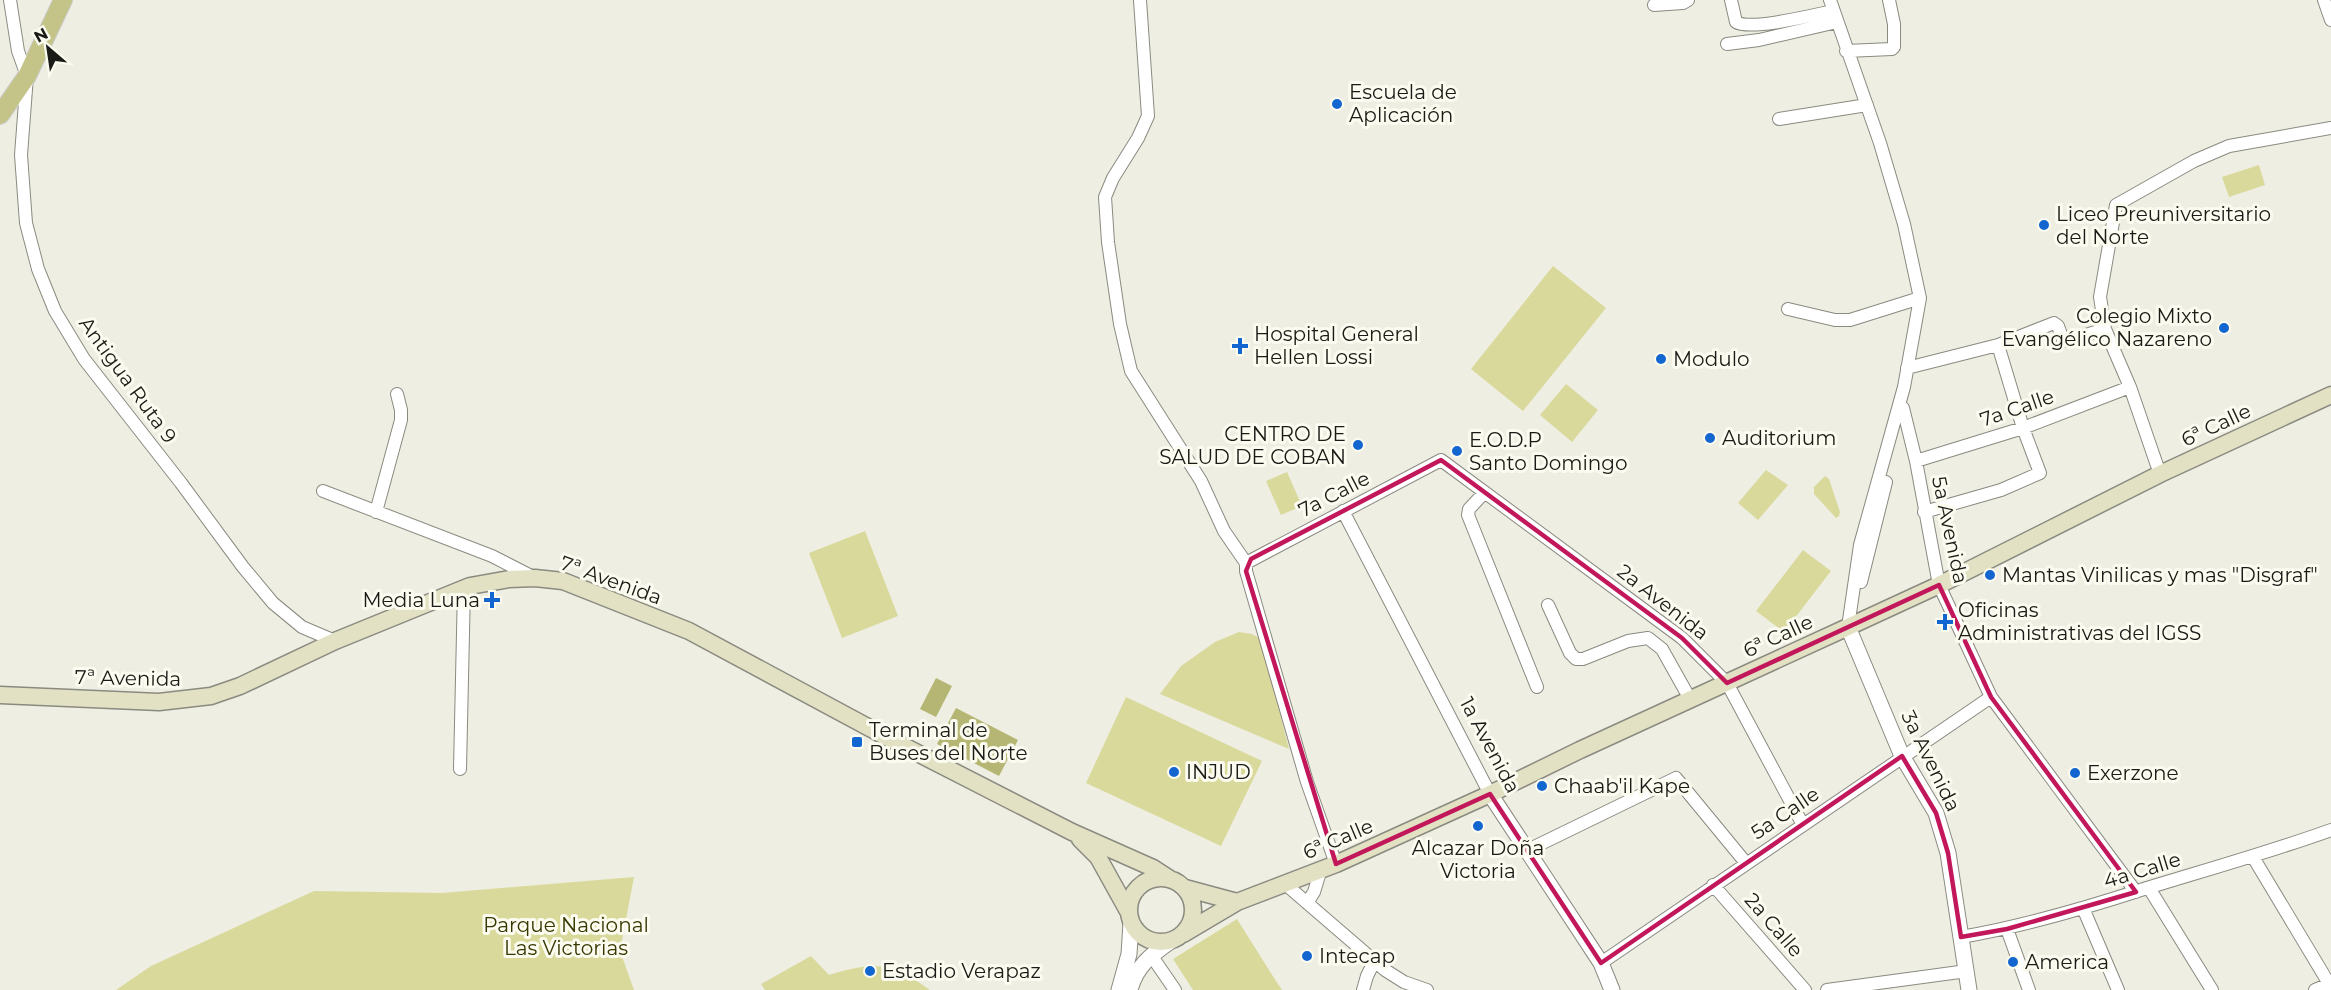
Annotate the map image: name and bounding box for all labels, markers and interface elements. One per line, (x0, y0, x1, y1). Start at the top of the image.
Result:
north arrow (18, 18, 78, 78)
text: N (31, 24, 51, 47)
place label: Escuela de Aplicación (1349, 80, 1457, 127)
marker: Escuela de Aplicación (1330, 97, 1344, 111)
place label: Liceo Preuniversitario del Norte (2056, 202, 2271, 249)
marker: Liceo Preuniversitario del Norte (2037, 218, 2051, 232)
place label: Colegio Mixto Evangélico Nazareno (2002, 304, 2212, 351)
street label: Antigua Ruta 9 (74, 312, 182, 448)
marker: Colegio Mixto Evangélico Nazareno (2217, 321, 2231, 335)
place label: Hospital General Hellen Lossi (1254, 322, 1419, 369)
marker: Hospital General Hellen Lossi (1231, 337, 1249, 355)
place label: Modulo (1673, 347, 1750, 371)
marker: Modulo (1654, 352, 1668, 366)
street label: 7a Calle (1977, 384, 2057, 432)
street label: 6ª Calle (2177, 399, 2255, 451)
place label: CENTRO DE SALUD DE COBAN (1159, 422, 1346, 469)
place label: Auditorium (1722, 426, 1837, 450)
place label: E.O.D.P Santo Domingo (1469, 428, 1628, 475)
marker: Auditorium (1703, 431, 1717, 445)
marker: CENTRO DE SALUD DE COBAN (1351, 438, 1365, 452)
marker: E.O.D.P Santo Domingo (1450, 444, 1464, 458)
street label: 7a Calle (1294, 466, 1374, 522)
street label: 5a Avenida (1927, 474, 1973, 586)
street label: 7ª Avenida (557, 551, 665, 609)
street label: 2a Avenida (1613, 559, 1713, 645)
place label: Mantas Vinilicas y mas "Disgraf" (2002, 563, 2318, 587)
marker: Mantas Vinilicas y mas "Disgraf" (1983, 568, 1997, 582)
place label: Media Luna (362, 588, 480, 612)
marker: Media Luna (485, 593, 499, 607)
place label: Oficinas Administrativas del IGSS (1958, 598, 2201, 645)
street label: 6ª Calle (1739, 610, 1817, 662)
marker: Oficinas Administrativas del IGSS (1936, 613, 1954, 631)
street label: 7ª Avenida (75, 665, 181, 691)
street label: 1a Avenida (1455, 693, 1525, 797)
street label: 3a Avenida (1896, 707, 1966, 815)
place label: Terminal de Buses del Norte (869, 718, 1028, 765)
marker: Terminal de Buses del Norte (850, 735, 864, 749)
place label: INJUD (1186, 760, 1251, 784)
place label: Exerzone (2087, 761, 2179, 785)
marker: INJUD (1167, 765, 1181, 779)
marker: Exerzone (2068, 766, 2082, 780)
place label: Chaab'il Kape (1554, 774, 1690, 798)
marker: Chaab'il Kape (1535, 779, 1549, 793)
street label: 5a Calle (1746, 782, 1824, 844)
street label: 6ª Calle (1299, 814, 1377, 864)
marker: Alcazar Doña Victoria (1471, 819, 1485, 833)
place label: Alcazar Doña Victoria (1412, 836, 1544, 883)
street label: 4a Calle (2100, 847, 2184, 893)
street label: 2a Calle (1740, 888, 1808, 962)
park label: Parque Nacional Las Victorias (483, 913, 649, 960)
place label: Intecap (1319, 944, 1395, 968)
marker: Intecap (1300, 949, 1314, 963)
place label: America (2025, 950, 2109, 974)
marker: America (2006, 955, 2020, 969)
place label: Estadio Verapaz (882, 959, 1041, 983)
marker: Estadio Verapaz (863, 964, 877, 978)

